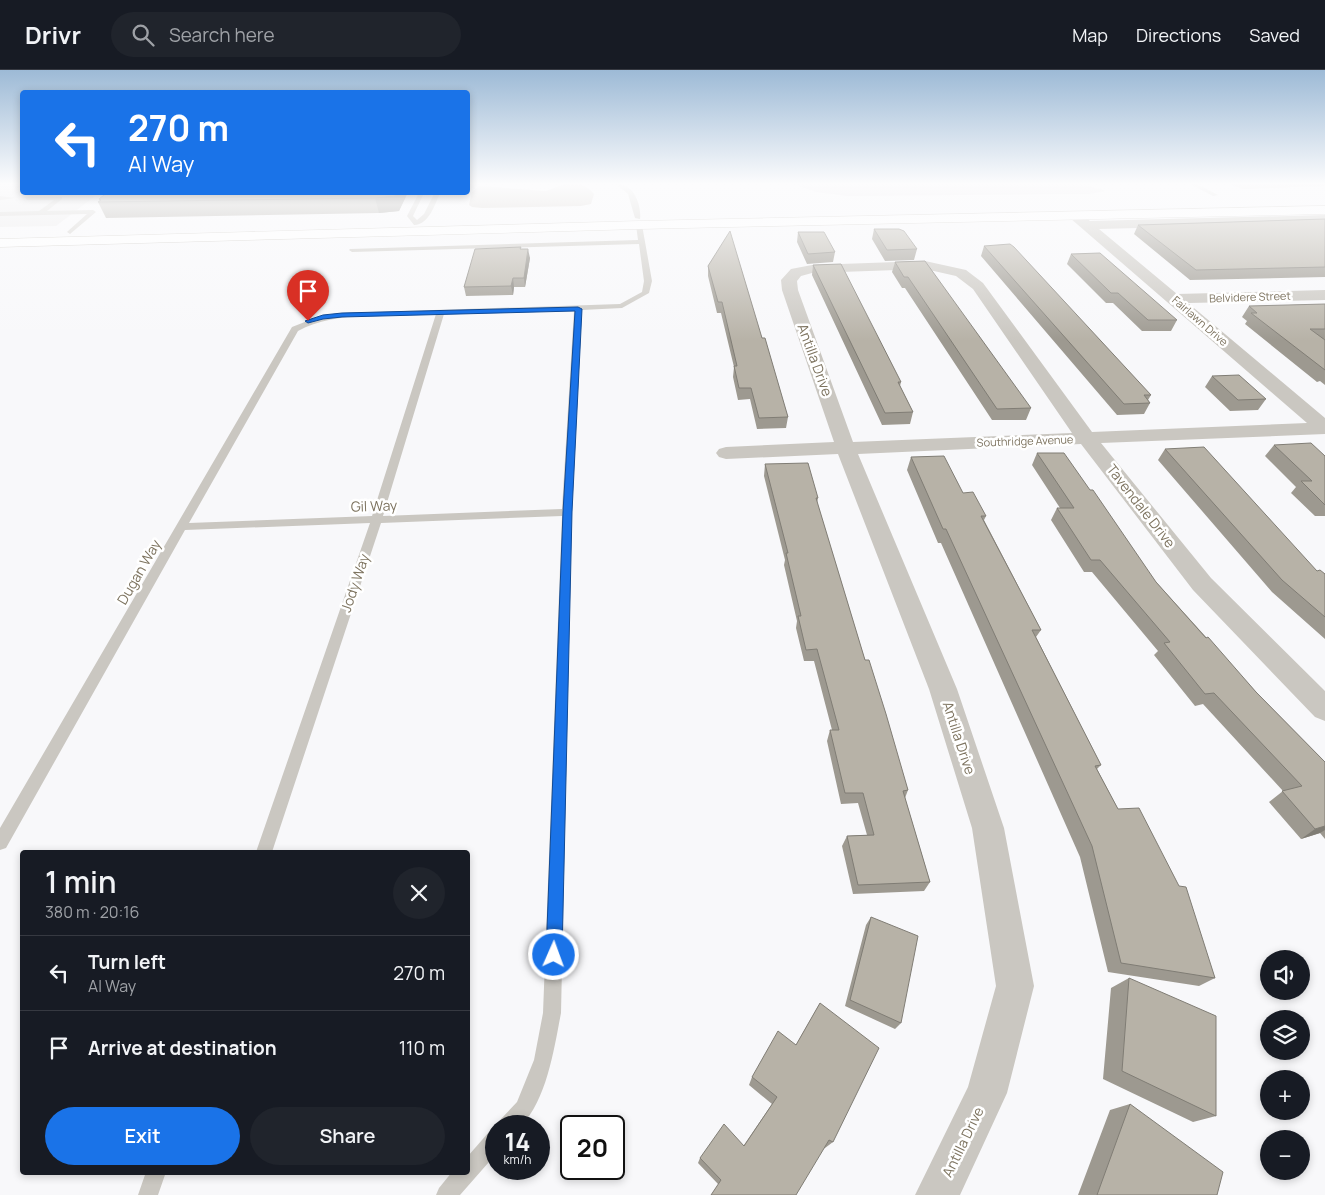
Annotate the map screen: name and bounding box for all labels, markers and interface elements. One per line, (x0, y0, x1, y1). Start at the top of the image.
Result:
search box (111, 12, 461, 57)
text: Drivr (25, 18, 81, 51)
icon: search (129, 21, 157, 49)
text: Search here (169, 22, 275, 48)
text: Map (1072, 23, 1108, 47)
text: Directions (1136, 23, 1221, 47)
text: Saved (1249, 23, 1300, 47)
text: 270 m (128, 104, 229, 152)
icon: left (45, 110, 110, 175)
text: Al Way (128, 149, 194, 179)
pin (287, 270, 329, 321)
icon: arrive (294, 277, 322, 305)
street label: Belvidere Street (1209, 288, 1291, 305)
street label: Fairlawn Drive (1169, 292, 1232, 349)
street label: Antilla Drive (794, 321, 837, 399)
street label: Southridge Avenue (976, 431, 1074, 450)
street label: Tavendale Drive (1103, 460, 1180, 551)
street label: Gil Way (350, 495, 398, 516)
street label: Dugan Way (112, 535, 165, 608)
street label: Jody Way (336, 551, 374, 615)
street label: Antilla Drive (939, 699, 980, 777)
text: 1 min (45, 861, 117, 902)
button: close (393, 867, 445, 919)
text: 380 m · 20:16 (45, 901, 140, 923)
position arrow (527, 928, 579, 980)
text: Turn left (88, 949, 166, 975)
map controls (1260, 950, 1310, 1180)
button: sound (1260, 950, 1310, 1000)
icon: left (45, 959, 73, 987)
text: 270 m (393, 960, 445, 986)
text: Al Way (88, 975, 136, 997)
button: layers (1260, 1010, 1310, 1060)
icon: arrive (45, 1034, 73, 1062)
text: Arrive at destination (88, 1035, 277, 1061)
text: 110 m (399, 1035, 445, 1061)
button: + (1260, 1070, 1310, 1120)
street label: Antilla Drive (937, 1103, 988, 1180)
button: Exit (45, 1107, 240, 1165)
button: Share (250, 1107, 445, 1165)
speed limit sign: 20 (560, 1115, 625, 1180)
text: 14 (504, 1124, 531, 1159)
button: − (1260, 1130, 1310, 1180)
text: km/h (504, 1151, 531, 1168)

